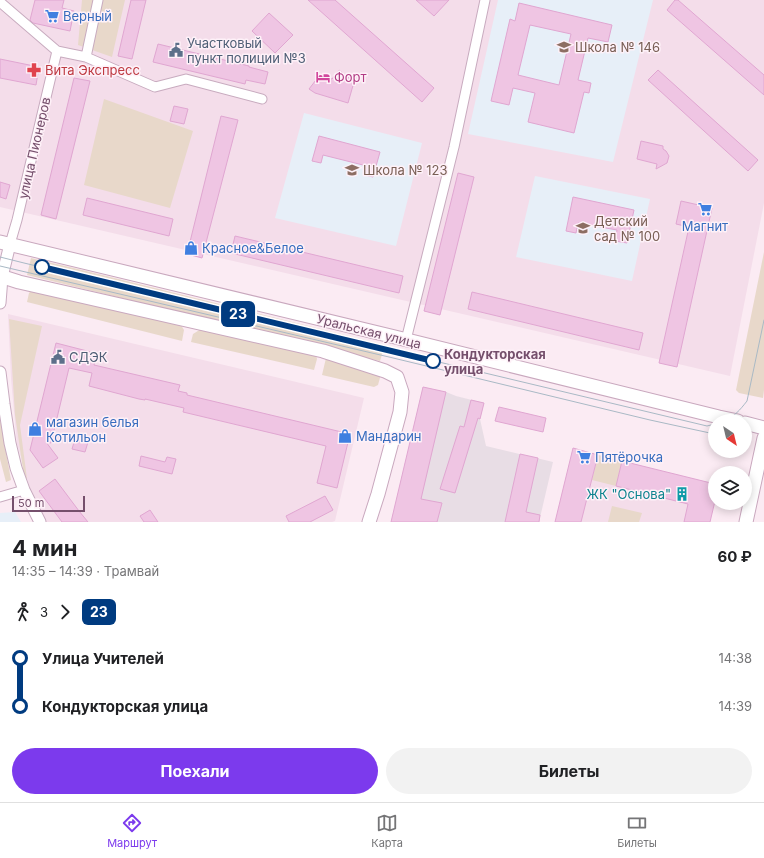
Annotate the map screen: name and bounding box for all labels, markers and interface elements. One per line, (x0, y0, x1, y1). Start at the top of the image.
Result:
supermarket icon: Верный (44, 8, 60, 24)
place label: Верный (63, 8, 112, 24)
place label: Участковый пункт полиции №3 (187, 35, 306, 66)
school or university icon: Школа № 146 (556, 39, 572, 55)
place label: Школа № 146 (575, 39, 660, 55)
public building icon: Участковый пункт полиции №3 (168, 42, 184, 58)
pharmacy icon: Вита Экспресс (26, 62, 42, 78)
place label: Вита Экспресс (45, 62, 140, 78)
hotel icon: Форт (315, 69, 331, 85)
place label: Форт (334, 69, 367, 85)
street label: улица Пионеров (14, 95, 54, 201)
school or university icon: Школа № 123 (344, 162, 360, 178)
place label: Школа № 123 (363, 162, 448, 178)
supermarket icon: Магнит (697, 201, 713, 217)
place label: Детский сад № 100 (594, 213, 660, 244)
place label: Магнит (682, 218, 728, 234)
school or university icon: Детский сад № 100 (575, 220, 591, 236)
shop icon: Красное&Белое (183, 240, 199, 256)
place label: Красное&Белое (202, 240, 304, 256)
unlabelled marker (34, 259, 50, 275)
line badge: 23 (220, 301, 256, 327)
text: 23 (229, 305, 247, 322)
street label: Уральская улица (315, 310, 423, 352)
place label: Кондукторская улица (444, 346, 546, 377)
public building icon: СДЭК (50, 349, 66, 365)
place label: СДЭК (69, 349, 108, 365)
marker: Кондукторская улица (425, 353, 441, 369)
place label: магазин белья Котильон (46, 414, 139, 445)
north arrow (708, 414, 752, 458)
map controls (708, 414, 752, 510)
shop icon: магазин белья Котильон (27, 421, 43, 437)
shop icon: Мандарин (337, 428, 353, 444)
place label: Мандарин (356, 428, 422, 444)
supermarket icon: Пятёрочка (576, 449, 592, 465)
place label: Пятёрочка (595, 449, 663, 465)
button: layers (708, 466, 752, 510)
place label: ЖК "Основа" (587, 486, 671, 502)
building icon: ЖК "Основа" (674, 486, 690, 502)
scale bar (12, 494, 85, 513)
text: 50 m (18, 496, 44, 510)
text: 4 мин (12, 535, 77, 561)
text: 60 ₽ (717, 547, 752, 566)
text: 14:35 – 14:39 · Трамвай (12, 563, 159, 579)
icon: walk (12, 601, 34, 623)
icon: forward (54, 601, 76, 623)
text: 23 (90, 603, 108, 620)
text: 3 (40, 604, 48, 620)
text: Улица Учителей (42, 649, 164, 668)
text: 14:38 (718, 650, 752, 666)
text: Кондукторская улица (42, 697, 208, 716)
text: 14:39 (718, 698, 752, 714)
button: Поехали (12, 748, 378, 794)
button: Билеты (386, 748, 752, 794)
tab: Маршрут (107, 812, 157, 850)
tab: Карта (371, 812, 403, 850)
tab: Билеты (617, 812, 657, 850)

